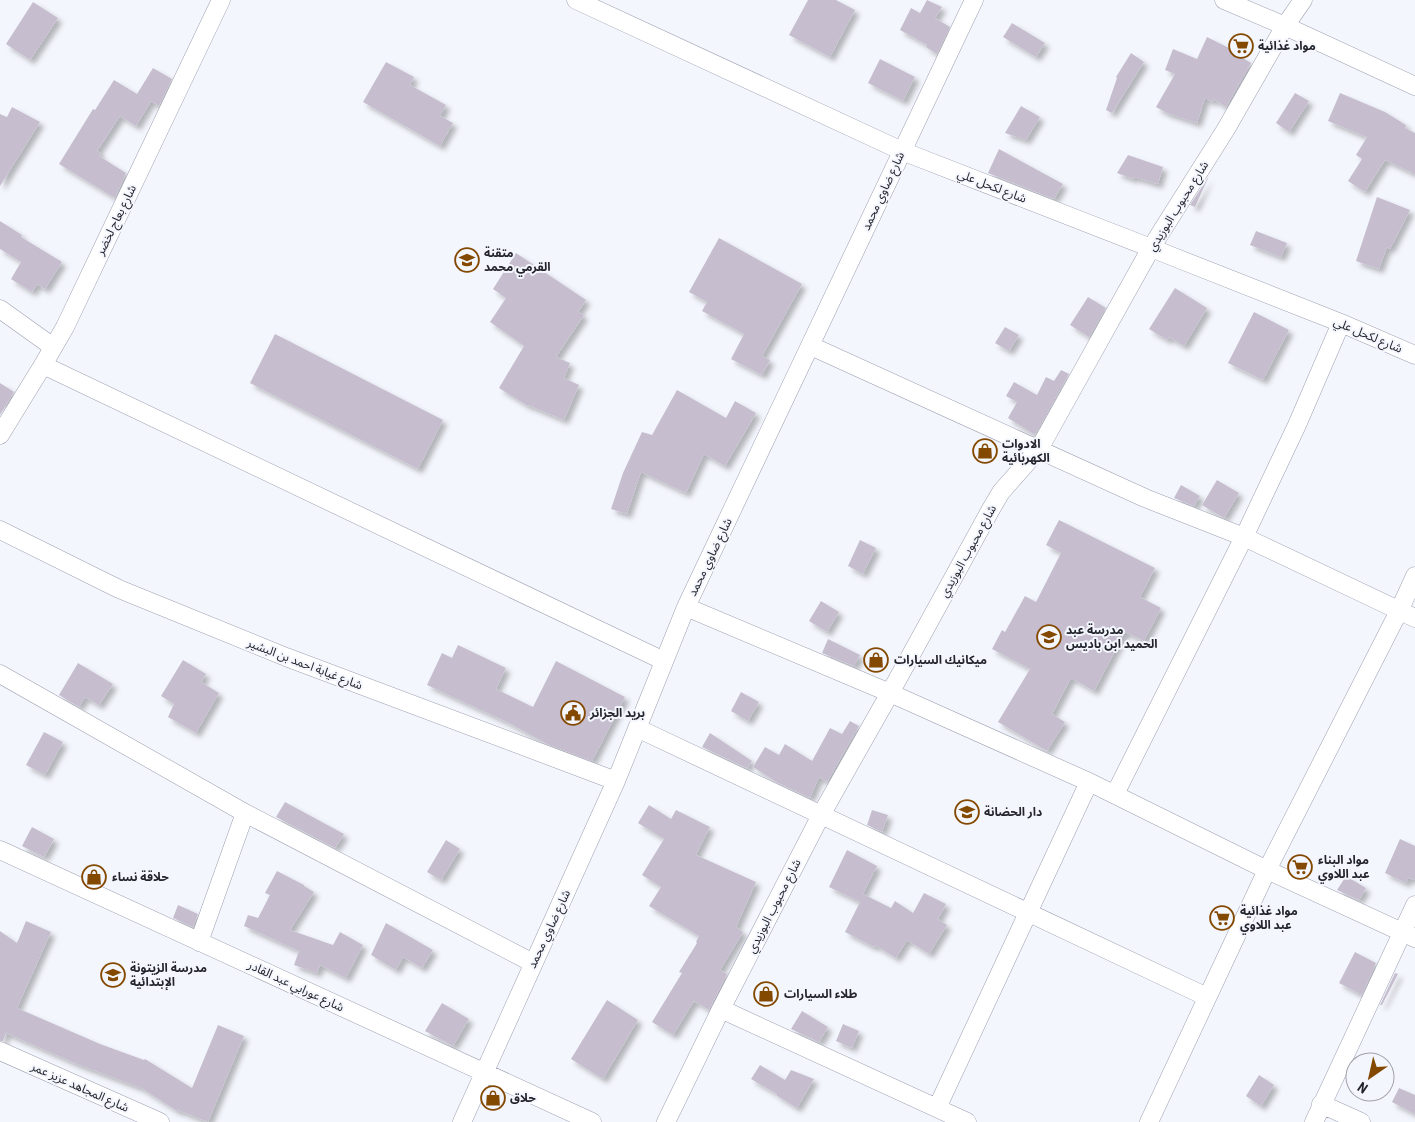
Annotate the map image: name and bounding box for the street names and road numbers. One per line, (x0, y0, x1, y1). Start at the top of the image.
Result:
street label: شارع ضاوي محمد (859, 150, 910, 234)
street label: شارع محبوب البوزيدي (1145, 158, 1214, 255)
street label: شارع لكحل علي (954, 166, 1029, 208)
street label: شارع بعاج لخضر (93, 183, 141, 259)
street label: شارع لكحل علي (1331, 314, 1404, 358)
street label: شارع محبوب البوزيدي (937, 502, 1002, 601)
street label: شارع ضاوي محمد (685, 516, 737, 599)
street label: شارع غيابة احمد بن البشير (244, 635, 365, 694)
street label: شارع محبوب البوزيدي (744, 857, 806, 957)
street label: شارع ضاوي محمد (525, 888, 576, 972)
street label: شارع عورابي عبد القادر (244, 957, 346, 1017)
street label: شارع المجاهد عزيز عمر (27, 1059, 131, 1117)

